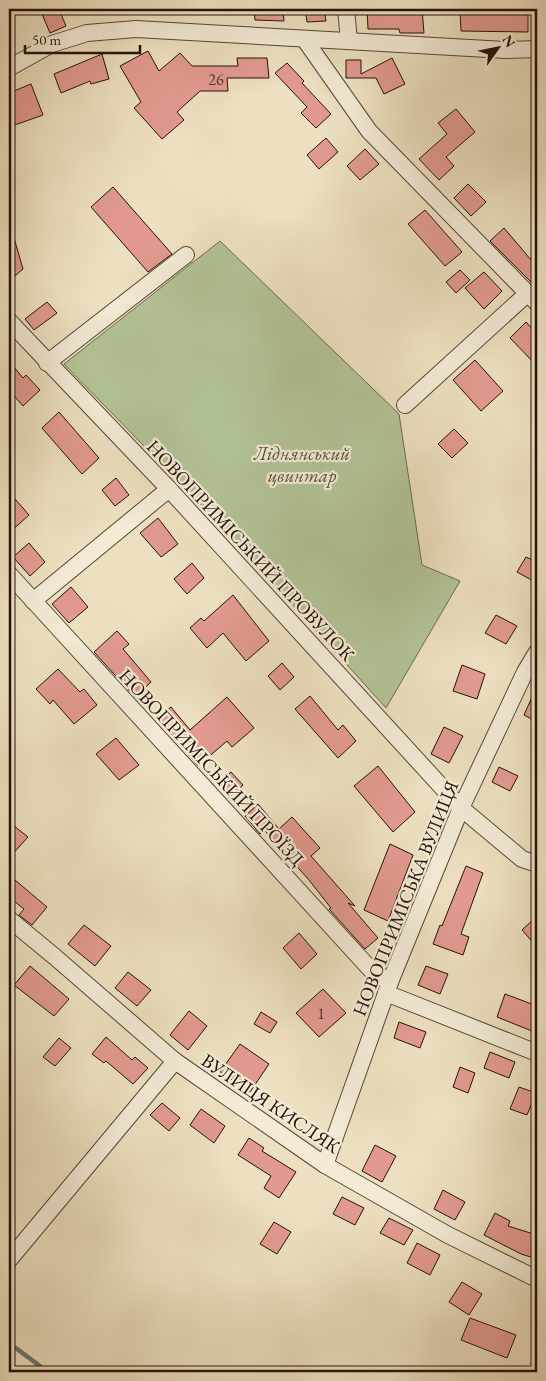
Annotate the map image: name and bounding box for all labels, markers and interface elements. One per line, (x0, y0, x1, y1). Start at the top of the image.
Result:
scale bar (25, 22, 140, 54)
north arrow (474, 22, 524, 72)
text: 50 m (32, 30, 61, 49)
text: N (498, 31, 520, 51)
house number: 26 (208, 69, 224, 90)
street label: НОВОПРИМІСЬКИЙ ПРОВУЛОК (141, 434, 360, 667)
park label: Ліднянський цвинтар (253, 441, 350, 488)
street label: НОВОПРИМІСЬКИЙ ПРОЇЗД (113, 663, 310, 871)
street label: НОВОПРИМІСЬКА ВУЛИЦЯ (347, 776, 464, 1020)
house number: 1 (317, 1003, 325, 1024)
street label: ВУЛИЦЯ КИСЛЯК (197, 1048, 345, 1159)

